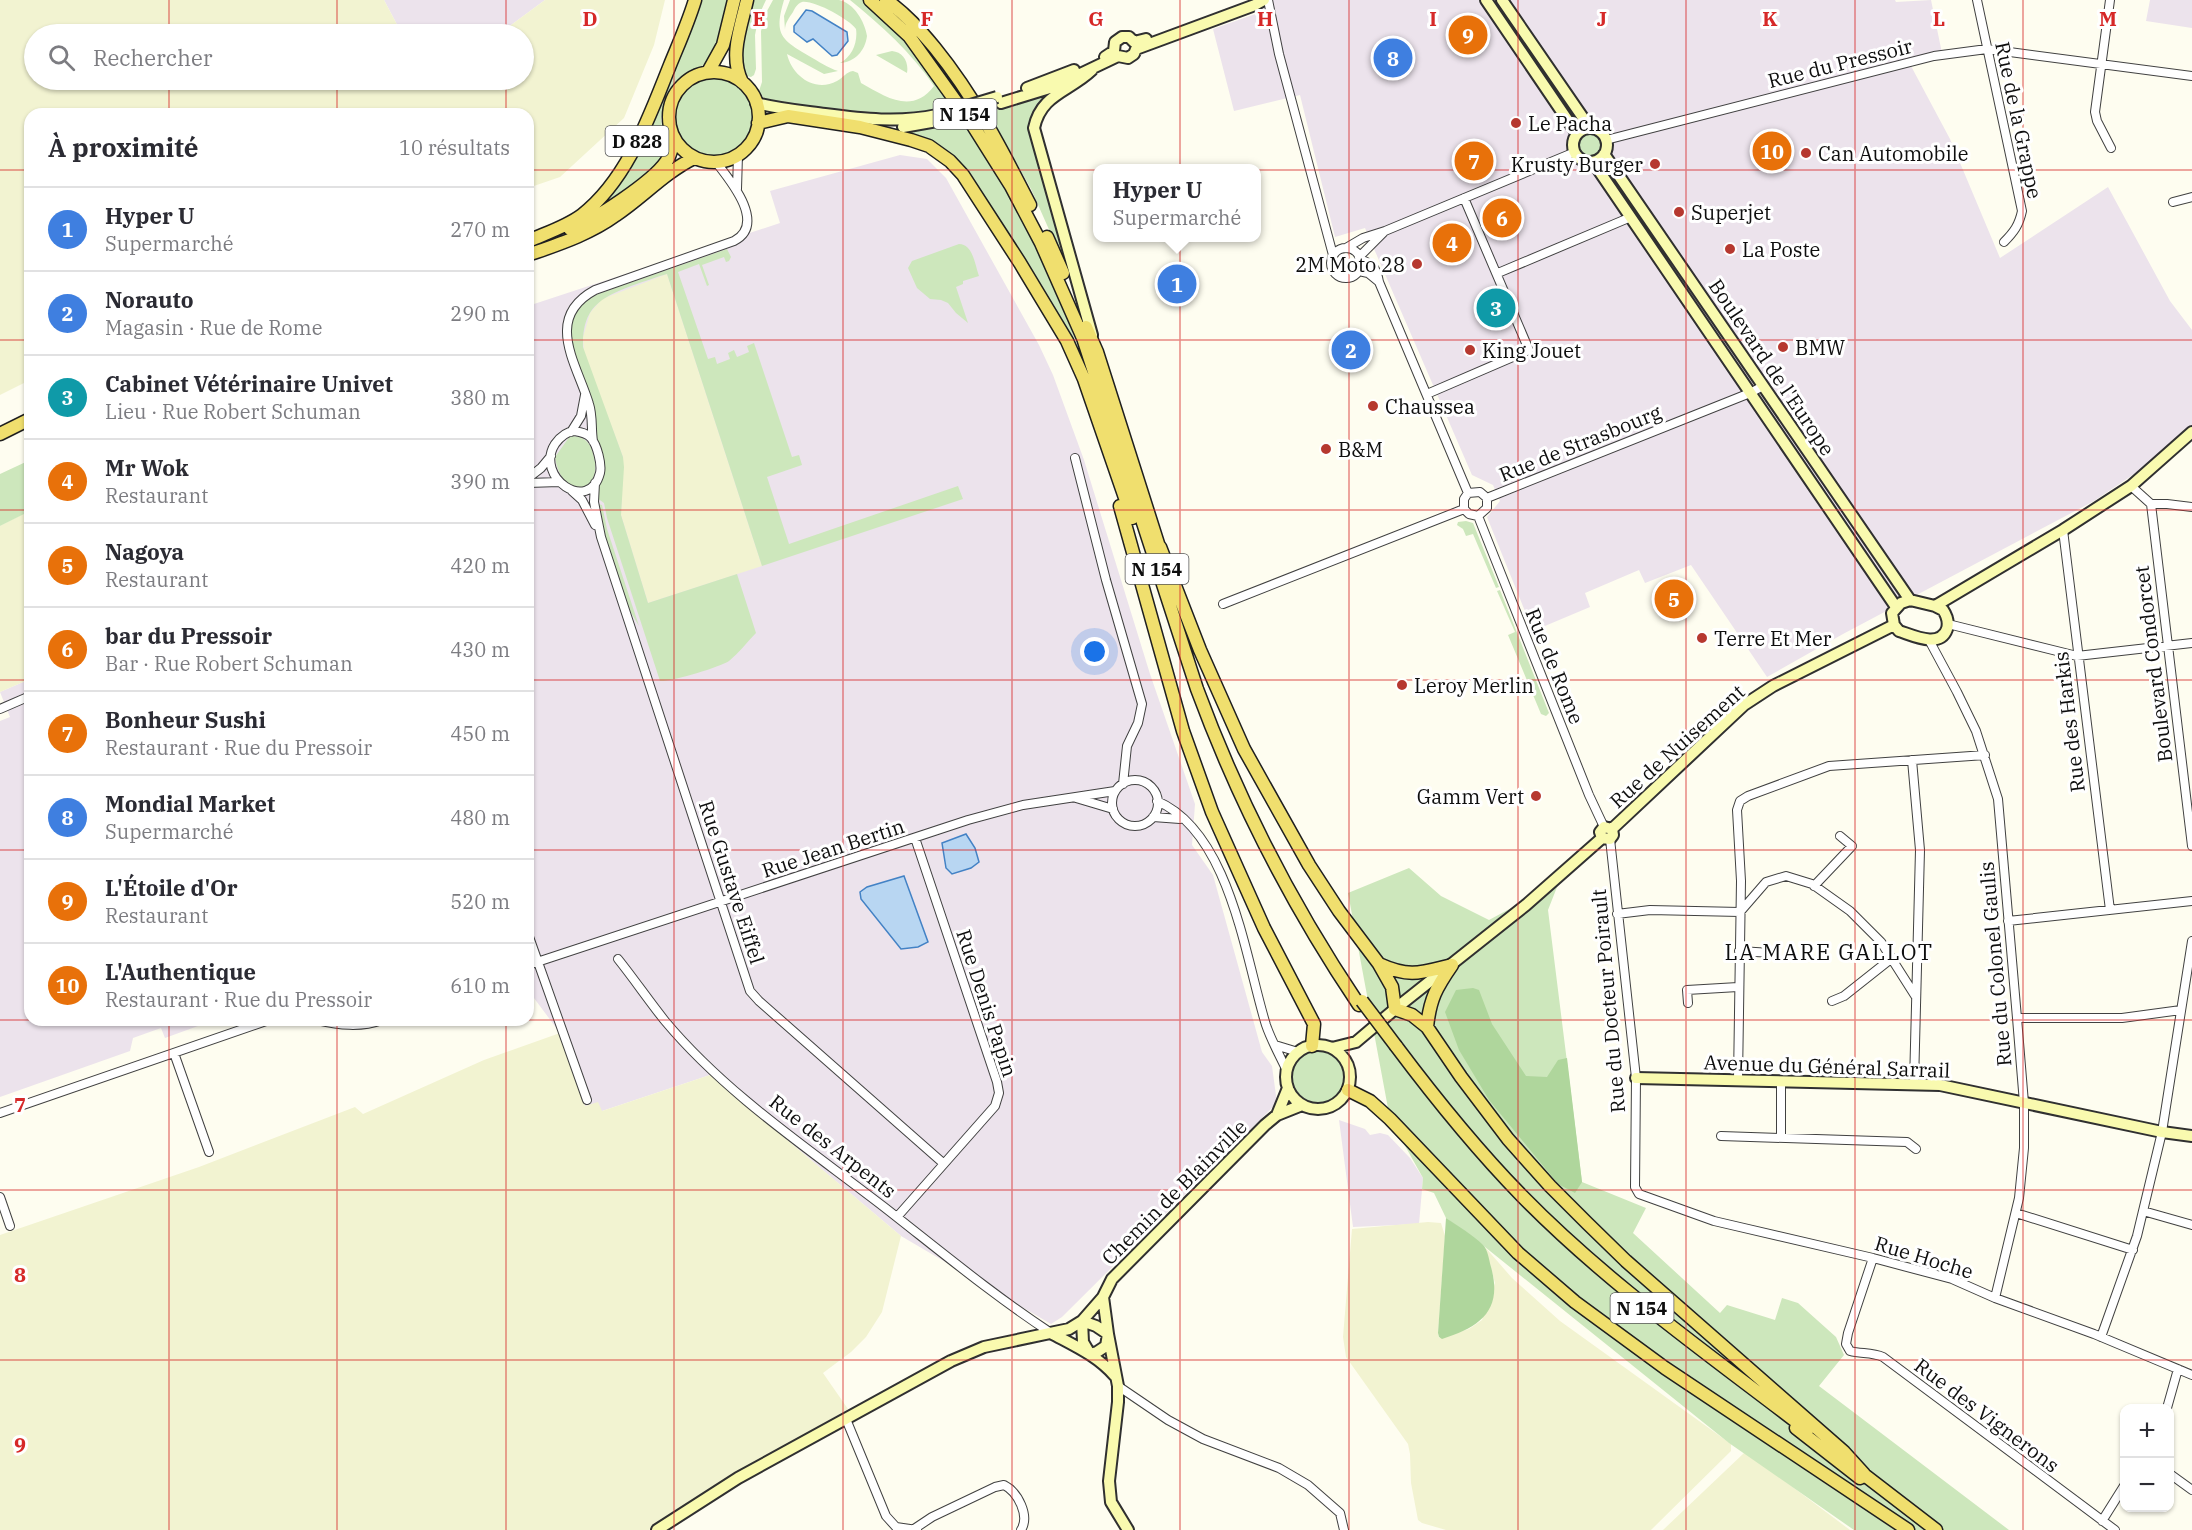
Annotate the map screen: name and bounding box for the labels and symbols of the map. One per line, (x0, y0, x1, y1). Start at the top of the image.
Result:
text: D (582, 5, 598, 32)
text: E (752, 5, 766, 32)
text: F (921, 5, 933, 32)
text: G (1088, 5, 1104, 32)
text: H (1257, 5, 1273, 32)
text: I (1429, 5, 1437, 32)
text: J (1597, 5, 1607, 32)
text: K (1762, 5, 1778, 32)
text: L (1933, 5, 1945, 32)
text: M (2099, 5, 2117, 32)
pin: 9 (1448, 12, 1488, 57)
street label: Rue du Pressoir (1765, 32, 1915, 94)
pin: 8 (1374, 36, 1412, 80)
street label: Rue de la Grappe (1989, 39, 2049, 201)
road number: N 154 (934, 99, 996, 129)
place label: Le Pacha (1528, 110, 1612, 137)
marker: Le Pacha (1509, 116, 1523, 130)
road number: D 828 (606, 126, 668, 156)
pin: 10 (1752, 128, 1792, 174)
pin: 7 (1454, 138, 1494, 184)
place label: Can Automobile (1818, 140, 1968, 167)
marker: Can Automobile (1799, 146, 1813, 160)
place label: Krusty Burger (1511, 151, 1643, 178)
marker: Krusty Burger (1648, 157, 1662, 171)
pin: 6 (1482, 196, 1522, 240)
place label: Superjet (1691, 199, 1771, 226)
marker: Superjet (1672, 205, 1686, 219)
pin: 4 (1432, 220, 1472, 266)
place label: La Poste (1742, 236, 1820, 263)
marker: La Poste (1723, 242, 1737, 256)
place label: 2M Moto 28 (1295, 251, 1405, 278)
marker: 2M Moto 28 (1410, 257, 1424, 271)
pin: 1 (1158, 262, 1196, 306)
street label: Boulevard de l'Europe (1703, 273, 1841, 461)
pin: 3 (1476, 286, 1516, 330)
pin: 2 (1332, 328, 1370, 372)
place label: BMW (1795, 334, 1845, 361)
place label: King Jouet (1482, 337, 1581, 364)
marker: BMW (1776, 340, 1790, 354)
marker: King Jouet (1463, 343, 1477, 357)
place label: Chaussea (1385, 393, 1475, 420)
street label: Rue de Strasbourg (1495, 398, 1665, 488)
marker: Chaussea (1366, 399, 1380, 413)
place label: B&M (1338, 436, 1383, 463)
marker: B&M (1319, 442, 1333, 456)
road number: N 154 (1126, 554, 1188, 584)
street label: Boulevard Condorcet (2128, 564, 2178, 764)
pin: 5 (1654, 576, 1694, 622)
street label: Rue de Rome (1519, 604, 1591, 728)
place label: Terre Et Mer (1714, 625, 1832, 652)
marker: Terre Et Mer (1695, 631, 1709, 645)
your location (1080, 637, 1109, 666)
street label: Rue des Harkis (2047, 650, 2091, 794)
place label: Leroy Merlin (1414, 672, 1534, 699)
marker: Leroy Merlin (1395, 678, 1409, 692)
street label: Rue de Nuisement (1604, 678, 1750, 814)
place label: Gamm Vert (1417, 783, 1524, 810)
marker: Gamm Vert (1529, 789, 1543, 803)
street label: Rue Gustave Eiffel (693, 797, 771, 967)
street label: Rue Jean Bertin (758, 812, 908, 884)
street label: Rue du Colonel Gaulis (1973, 860, 2017, 1068)
street label: Rue du Docteur Poirault (1585, 888, 1631, 1114)
street label: Rue Denis Papin (950, 926, 1024, 1081)
district label: LA MARE GALLOT (1724, 937, 1934, 966)
street label: Avenue du Général Sarrail (1703, 1048, 1951, 1084)
street label: Rue des Arpents (764, 1088, 902, 1204)
text: 7 (14, 1091, 26, 1118)
street label: Chemin de Blainville (1095, 1113, 1253, 1271)
street label: Rue Hoche (1871, 1229, 1977, 1285)
text: 8 (14, 1261, 26, 1288)
road number: N 154 (1610, 1293, 1674, 1323)
street label: Rue des Vignerons (1909, 1352, 2065, 1478)
text: 9 (14, 1431, 26, 1458)

